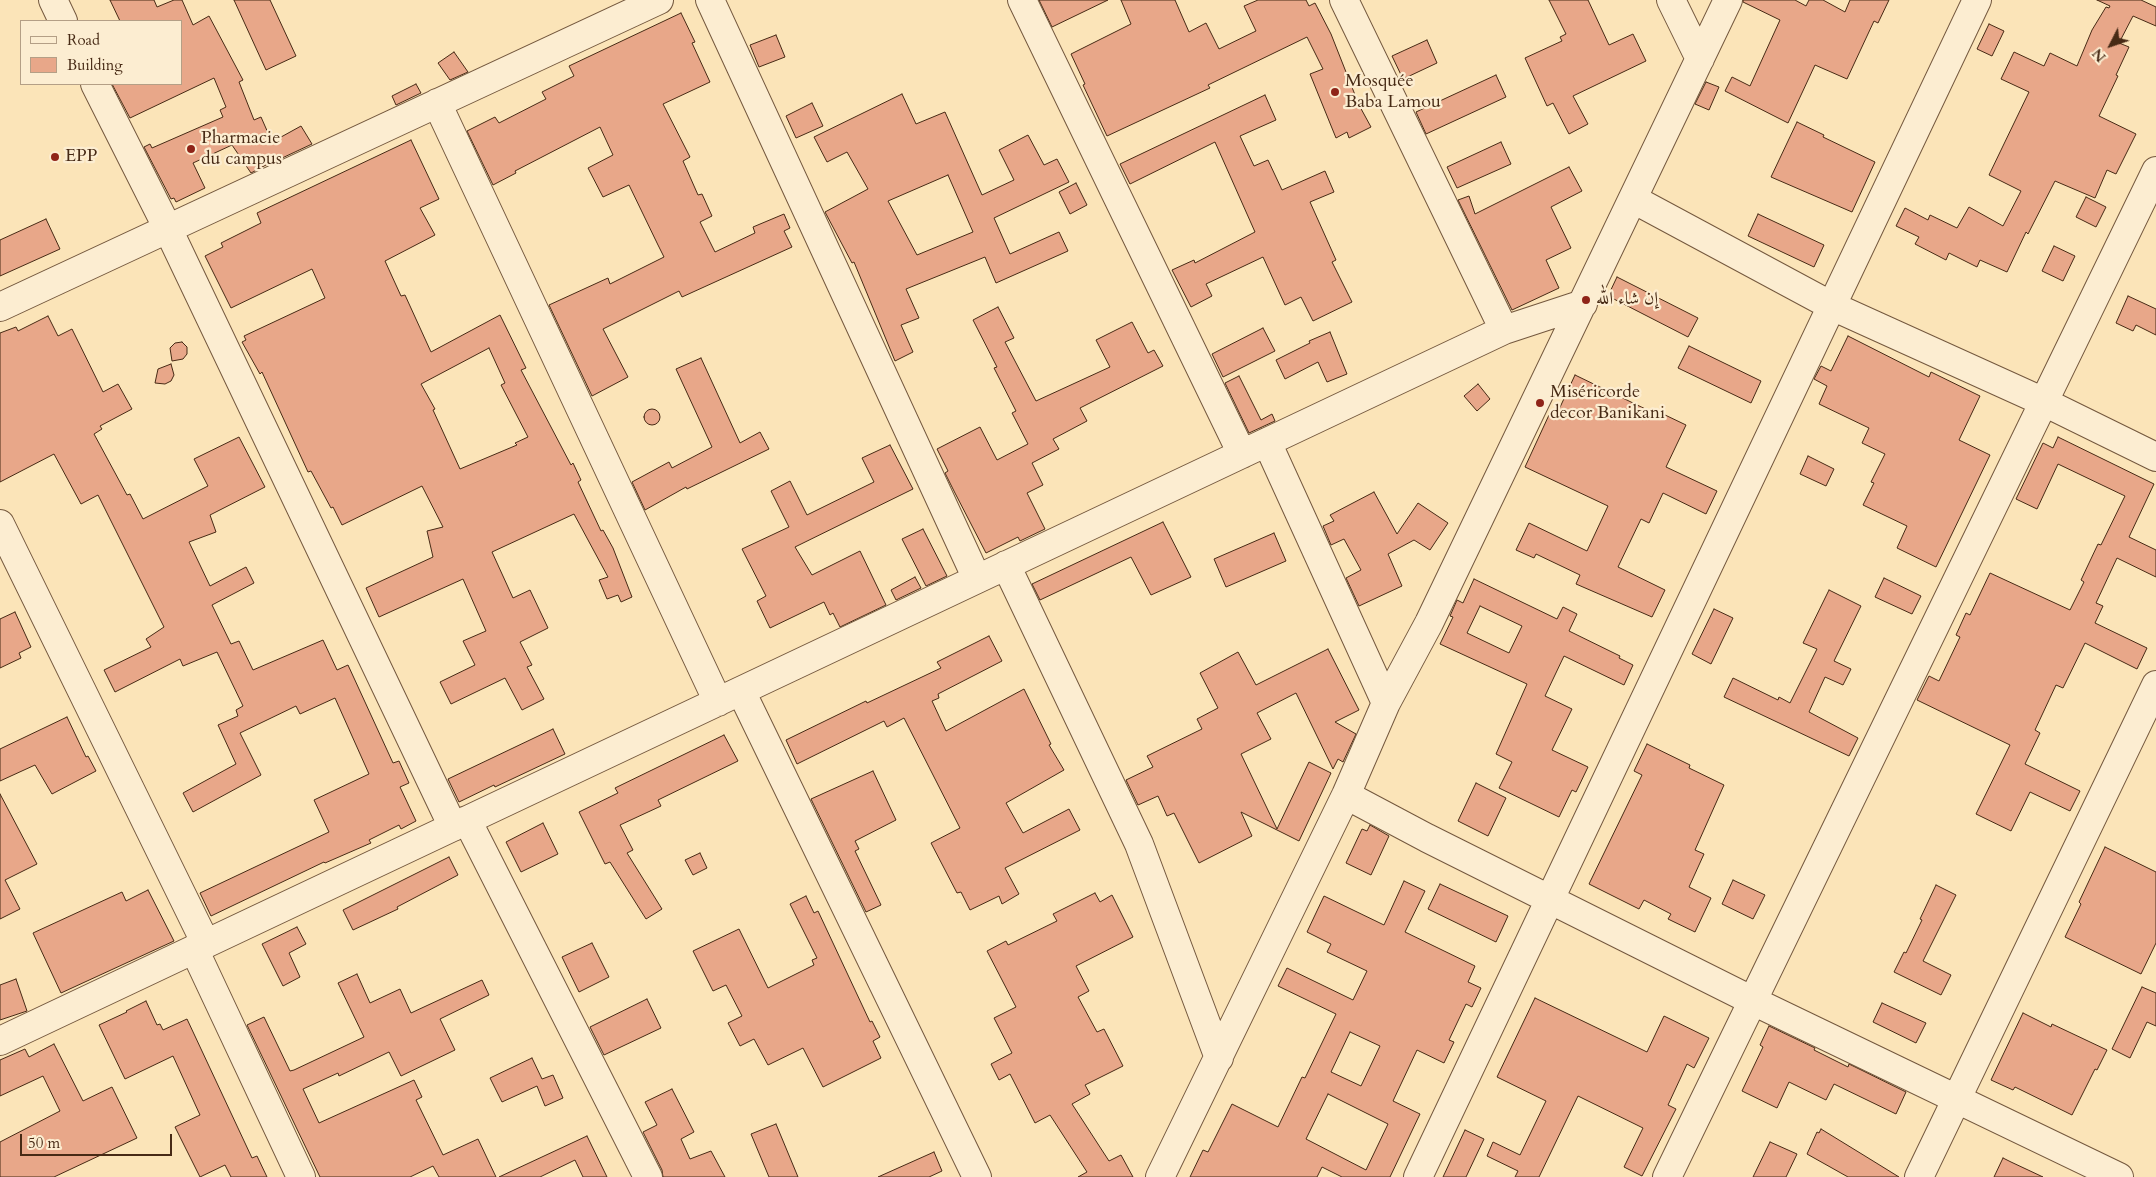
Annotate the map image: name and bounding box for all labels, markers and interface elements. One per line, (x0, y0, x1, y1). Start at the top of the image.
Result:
legend (20, 20, 182, 85)
north arrow (2086, 20, 2136, 70)
text: Road (67, 30, 100, 50)
text: N (2088, 44, 2110, 66)
text: Building (67, 55, 123, 75)
place label: Mosquée Baba Lamou (1345, 71, 1441, 114)
marker: Mosquée Baba Lamou (1329, 86, 1341, 98)
place label: Pharmacie du campus (201, 128, 282, 170)
marker: Pharmacie du campus (185, 143, 197, 155)
place label: EPP (65, 146, 97, 168)
marker: EPP (49, 151, 61, 163)
place label: إن شاء الله (1596, 289, 1658, 311)
marker: إن شاء الله (1580, 294, 1592, 306)
place label: Miséricorde decor Banikani (1550, 382, 1665, 424)
marker: Miséricorde decor Banikani (1534, 397, 1546, 409)
scale bar (22, 1124, 175, 1156)
text: 50 m (28, 1133, 60, 1153)

